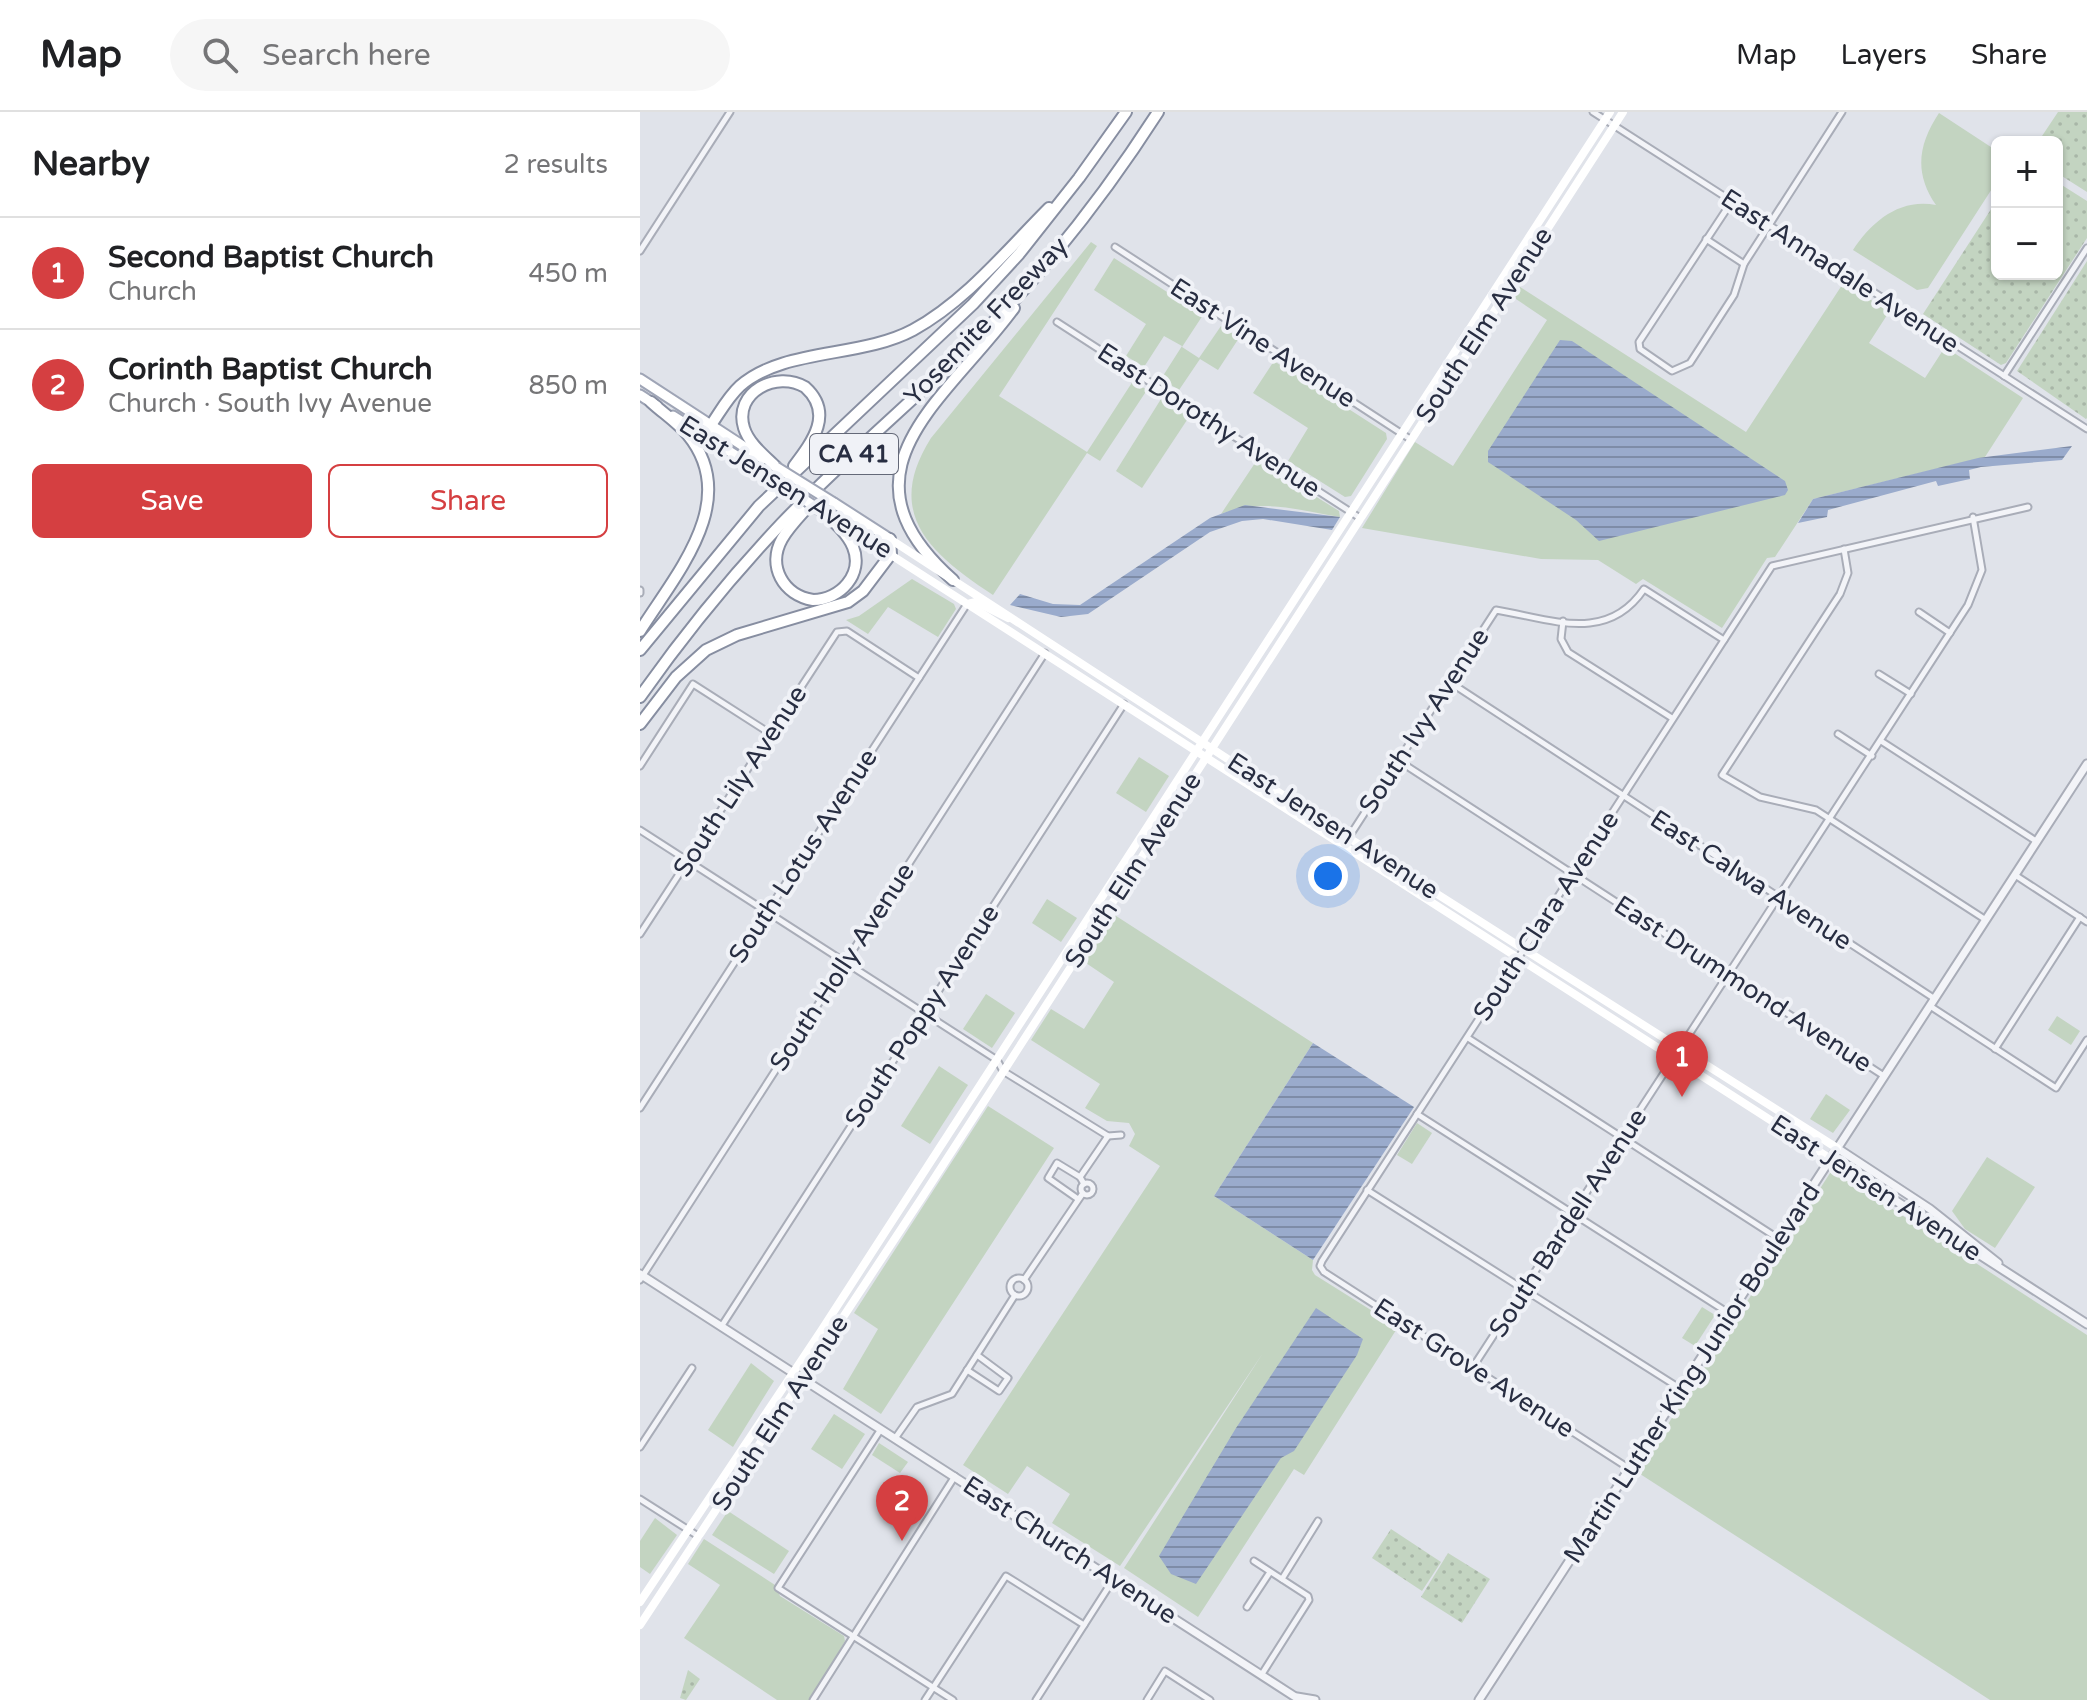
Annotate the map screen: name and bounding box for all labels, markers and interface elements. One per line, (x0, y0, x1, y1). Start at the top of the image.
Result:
search box (170, 19, 730, 91)
text: Map (40, 32, 122, 78)
icon: search (198, 33, 242, 77)
text: Search here (262, 37, 431, 74)
text: Map (1736, 38, 1797, 72)
text: Layers (1841, 38, 1927, 72)
text: Share (1971, 38, 2047, 72)
map controls (1991, 136, 2063, 280)
button: + (1991, 136, 2063, 208)
text: Nearby (32, 144, 150, 185)
text: 2 results (503, 149, 608, 180)
street label: East Annadale Avenue (1715, 182, 1965, 360)
button: − (1991, 208, 2063, 280)
street label: South Elm Avenue (1409, 221, 1559, 429)
street label: Yosemite Freeway (898, 230, 1074, 412)
text: Second Baptist Church (108, 239, 434, 276)
text: 1 (50, 258, 66, 289)
text: 450 m (528, 258, 608, 289)
street label: East Vine Avenue (1165, 272, 1361, 414)
text: Church (108, 276, 197, 307)
street label: East Dorothy Avenue (1092, 336, 1326, 504)
text: Corinth Baptist Church (108, 351, 433, 388)
text: 2 (50, 370, 66, 401)
text: 850 m (528, 370, 608, 401)
text: Church · South Ivy Avenue (108, 388, 432, 419)
street label: East Jensen Avenue (674, 409, 898, 565)
road number: CA 41 (810, 434, 898, 474)
button: Save (32, 464, 312, 538)
button: Share (328, 464, 608, 538)
street label: South Ivy Avenue (1352, 622, 1496, 820)
street label: South Lily Avenue (667, 680, 813, 882)
street label: South Lotus Avenue (722, 743, 884, 969)
street label: East Jensen Avenue (1222, 746, 1444, 906)
street label: South Elm Avenue (1058, 766, 1208, 974)
street label: East Calwa Avenue (1644, 803, 1858, 957)
street label: South Clara Avenue (1467, 805, 1625, 1027)
your location (1308, 856, 1348, 896)
street label: South Holly Avenue (763, 857, 921, 1077)
street label: East Drummond Avenue (1608, 889, 1878, 1079)
street label: South Poppy Avenue (838, 899, 1006, 1133)
pin: 1 (1656, 1031, 1708, 1097)
street label: South Bardell Avenue (1482, 1103, 1654, 1343)
street label: East Jensen Avenue (1765, 1108, 1987, 1268)
street label: Martin Luther King Junior Boulevard (1557, 1177, 1827, 1569)
street label: East Grove Avenue (1368, 1292, 1580, 1444)
street label: South Elm Avenue (705, 1309, 855, 1517)
street label: East Church Avenue (957, 1469, 1183, 1631)
pin: 2 (876, 1475, 928, 1541)

